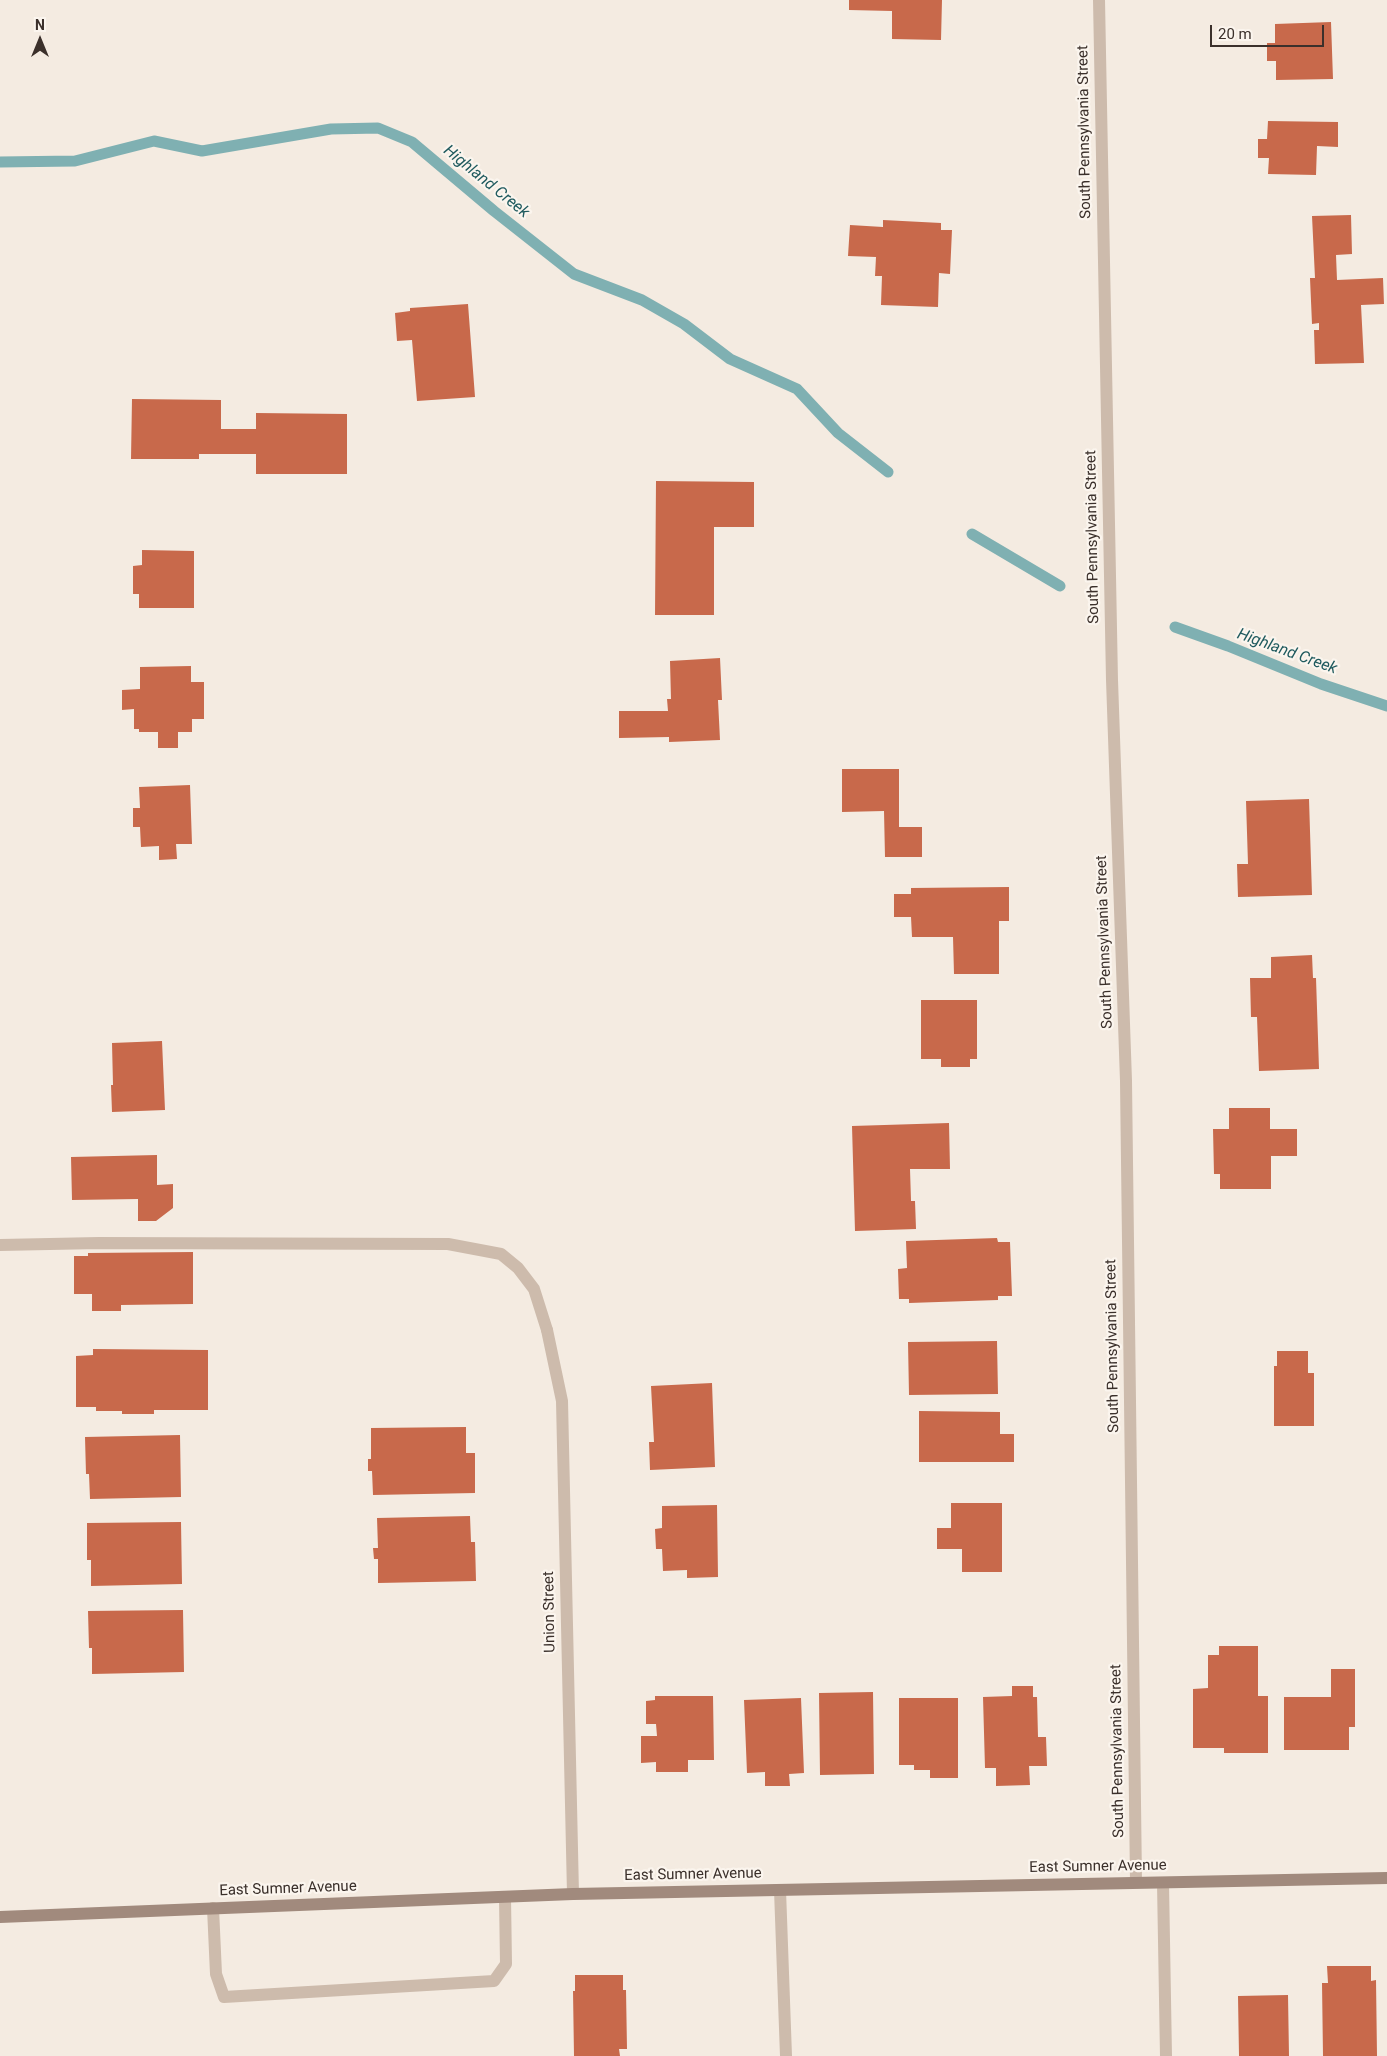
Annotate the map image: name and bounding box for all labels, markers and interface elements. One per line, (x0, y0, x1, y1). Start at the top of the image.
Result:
north arrow (15, 15, 65, 65)
scale bar (1212, 15, 1326, 47)
text: N (35, 17, 45, 33)
text: 20 m (1218, 25, 1252, 43)
street label: South Pennsylvania Street (1074, 45, 1096, 219)
water label: Highland Creek (439, 141, 533, 223)
street label: South Pennsylvania Street (1082, 450, 1104, 624)
water label: Highland Creek (1234, 625, 1340, 679)
street label: South Pennsylvania Street (1093, 855, 1117, 1029)
street label: South Pennsylvania Street (1102, 1259, 1124, 1433)
street label: Union Street (540, 1571, 560, 1653)
street label: South Pennsylvania Street (1107, 1664, 1129, 1838)
street label: East Sumner Avenue (1029, 1857, 1167, 1877)
street label: East Sumner Avenue (624, 1865, 762, 1885)
street label: East Sumner Avenue (219, 1878, 357, 1900)

